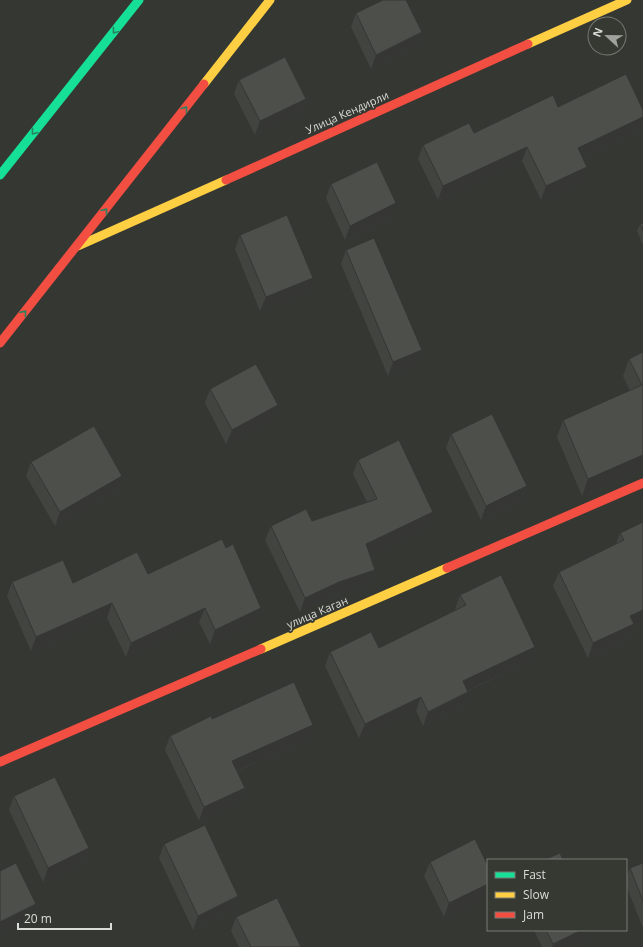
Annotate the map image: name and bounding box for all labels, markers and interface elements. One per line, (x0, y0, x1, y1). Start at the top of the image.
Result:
north arrow (587, 16, 627, 56)
text: N (589, 25, 606, 39)
one-way arrow (112, 26, 119, 33)
street label: Улица Кендирли (303, 87, 391, 137)
one-way arrow (181, 106, 188, 113)
one-way arrow (32, 128, 39, 135)
one-way arrow (100, 208, 107, 215)
one-way arrow (20, 310, 27, 317)
street label: улица Каган (284, 592, 350, 632)
legend (487, 859, 627, 931)
text: Fast (523, 866, 546, 883)
text: Slow (523, 886, 550, 903)
scale bar (18, 905, 111, 931)
text: Jam (522, 906, 544, 923)
text: 20 m (24, 910, 52, 927)

